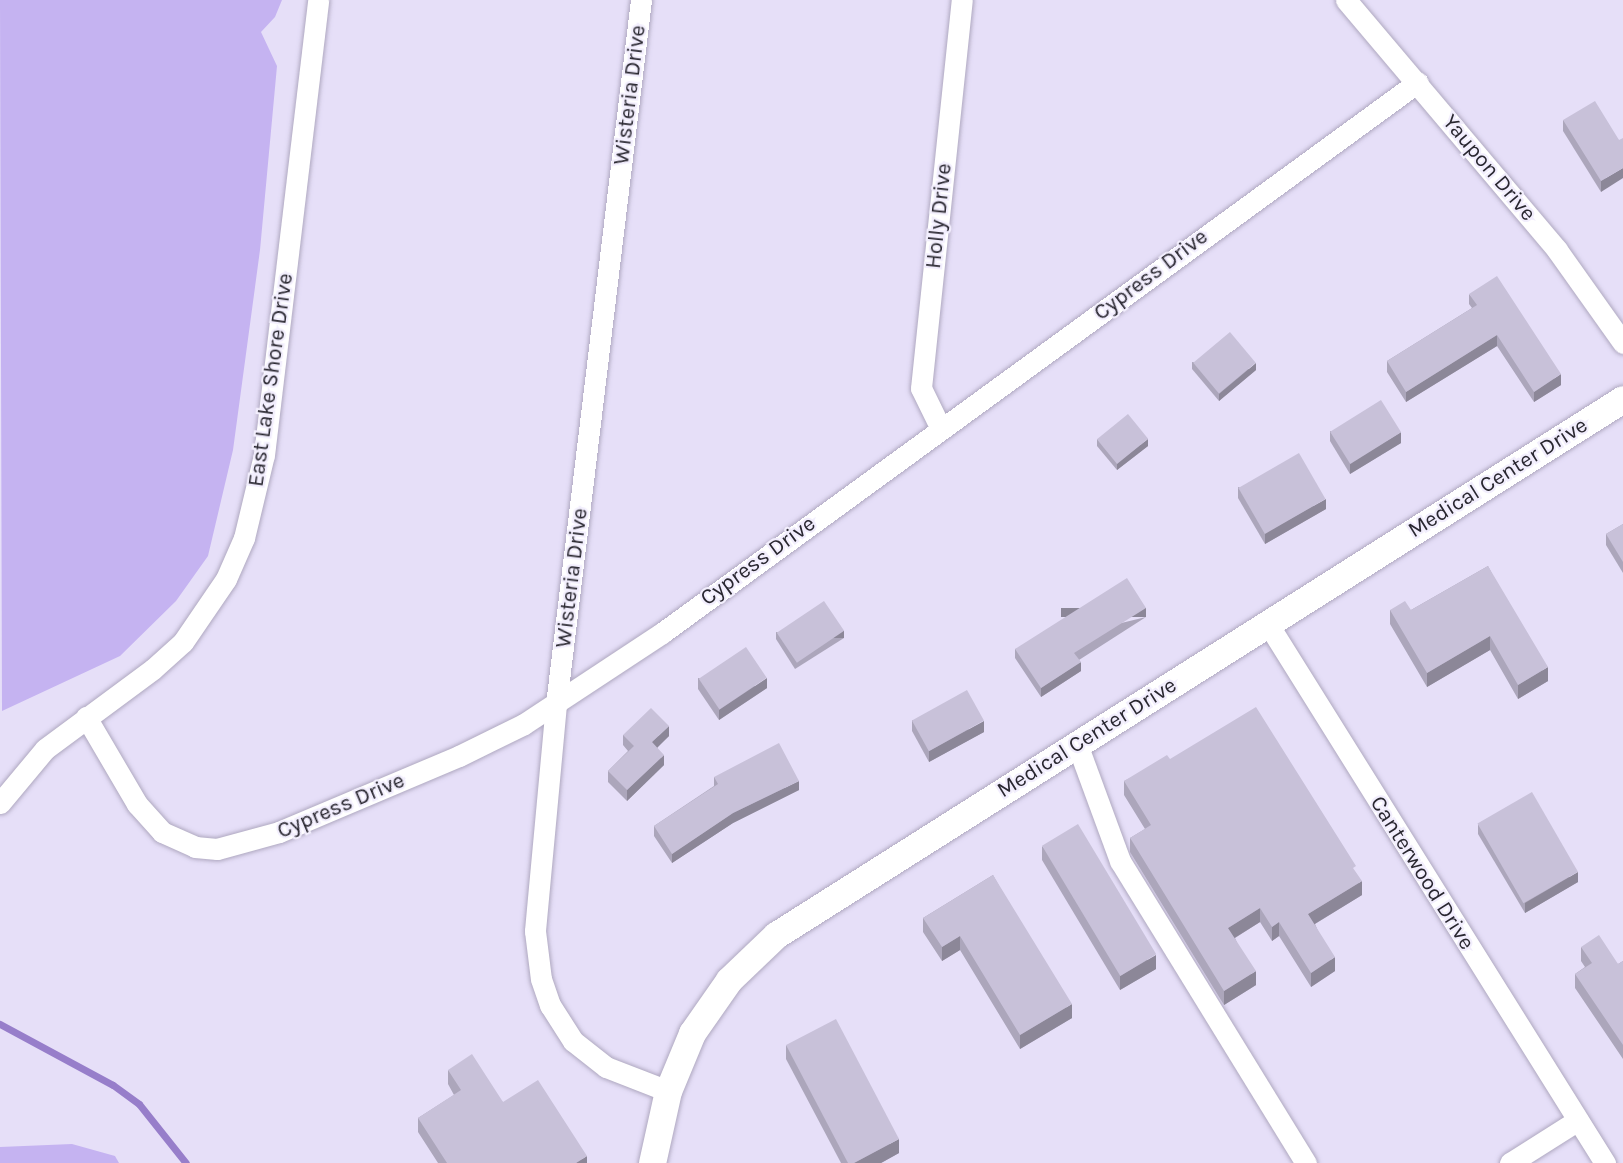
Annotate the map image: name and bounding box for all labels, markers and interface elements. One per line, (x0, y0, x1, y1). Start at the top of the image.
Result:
street label: Wisteria Drive (608, 24, 652, 166)
street label: Yaupon Drive (1437, 109, 1541, 227)
street label: Holly Drive (920, 162, 958, 270)
street label: Cypress Drive (1089, 224, 1213, 326)
street label: East Lake Shore Drive (243, 272, 299, 488)
street label: Medical Center Drive (1403, 412, 1593, 544)
street label: Wisteria Drive (550, 507, 594, 649)
street label: Cypress Drive (695, 510, 821, 612)
street label: Medical Center Drive (992, 672, 1182, 804)
street label: Cypress Drive (273, 767, 409, 845)
street label: Canterwood Drive (1364, 791, 1480, 955)

